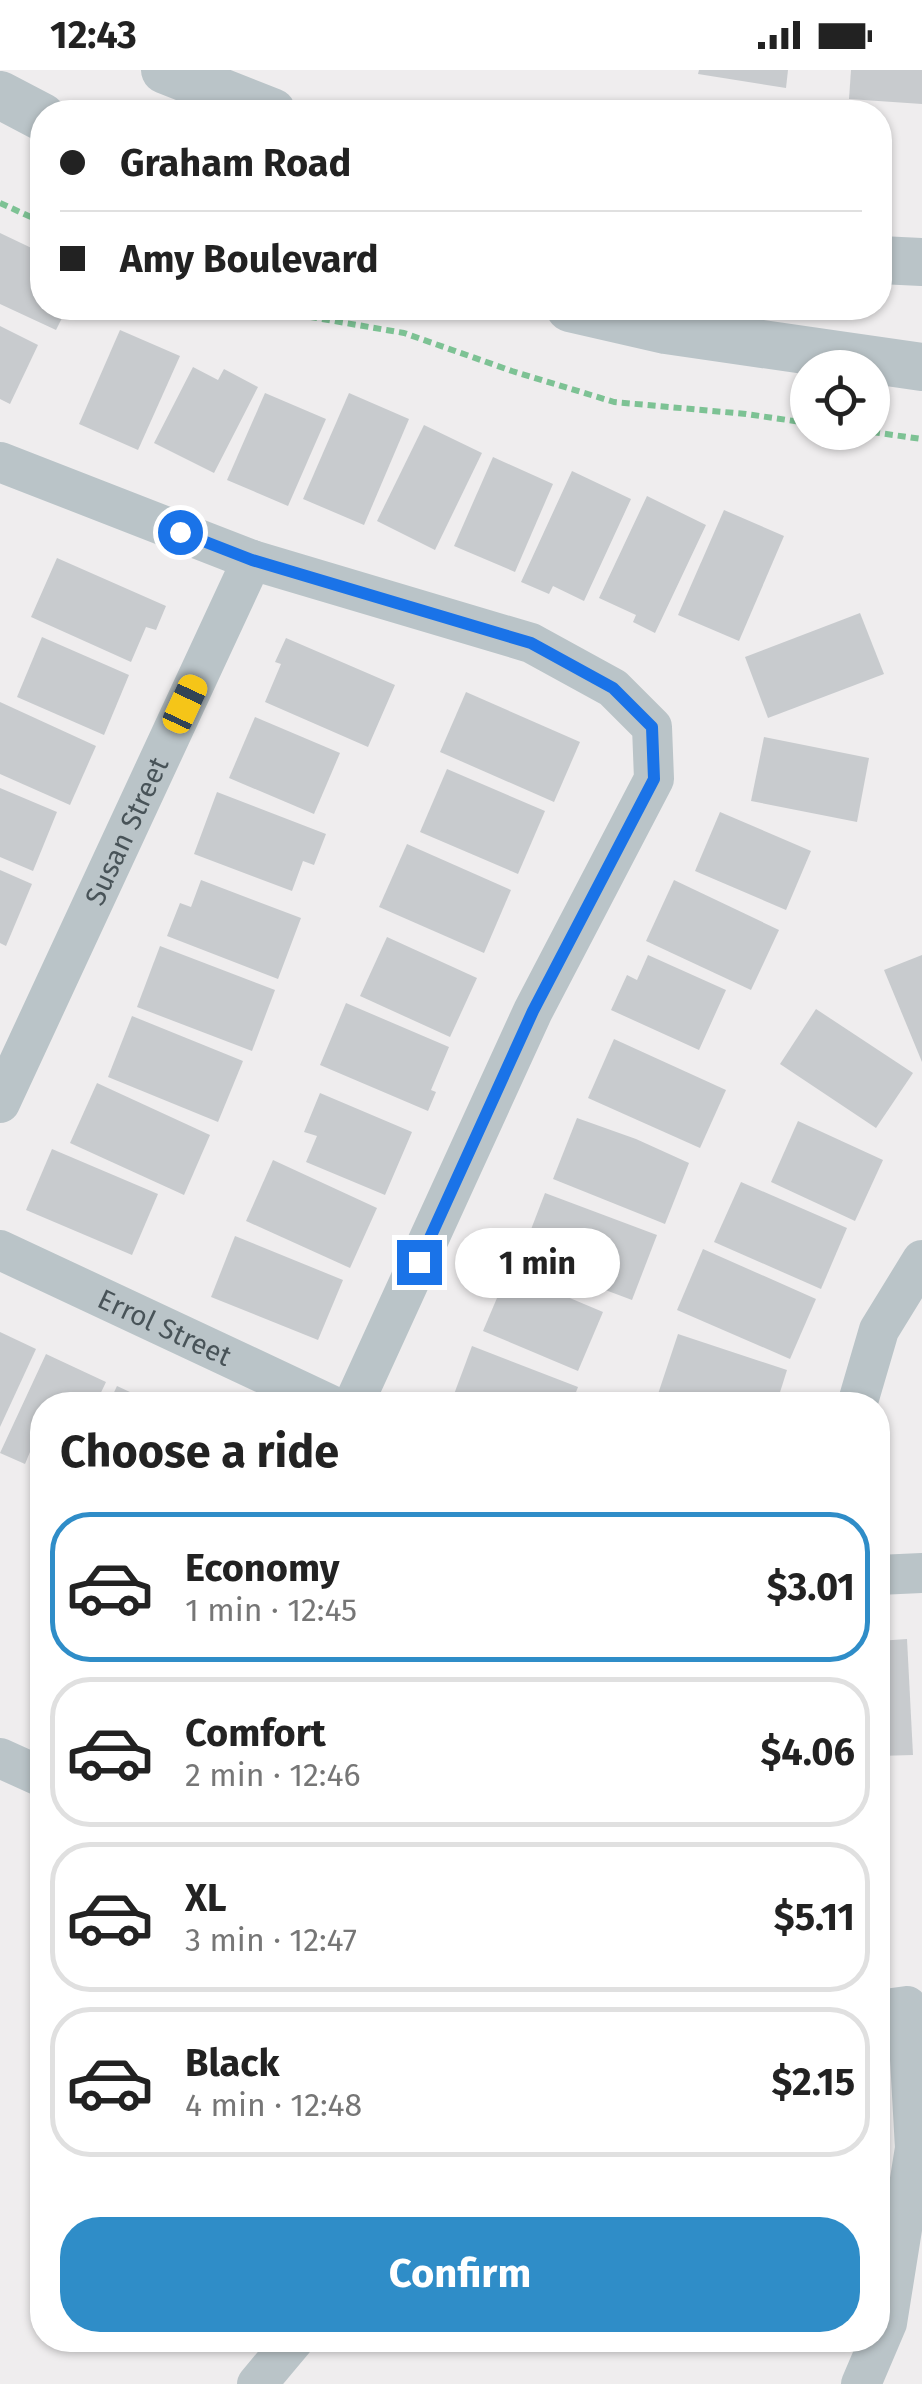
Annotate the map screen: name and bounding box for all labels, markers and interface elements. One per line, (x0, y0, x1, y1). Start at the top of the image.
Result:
text: 12:43 (50, 12, 137, 58)
text: Graham Road (120, 140, 351, 186)
text: Amy Boulevard (120, 236, 379, 282)
map controls (790, 350, 890, 450)
button: locate (790, 350, 890, 450)
route start (158, 510, 203, 555)
car (159, 670, 211, 738)
street label: Susan Street (78, 751, 175, 910)
callout: 1 min (454, 1227, 619, 1297)
route end (397, 1240, 442, 1285)
text: 1 min (499, 1244, 576, 1282)
street label: Errol Street (93, 1282, 238, 1373)
text: Choose a ride (60, 1425, 339, 1479)
icon: car (65, 1542, 155, 1632)
text: Economy (185, 1545, 340, 1591)
text: $3.01 (767, 1564, 855, 1610)
text: 1 min · 12:45 (185, 1591, 357, 1629)
icon: car (65, 1707, 155, 1797)
text: Comfort (185, 1710, 326, 1756)
text: $4.06 (760, 1729, 855, 1775)
text: 2 min · 12:46 (185, 1756, 360, 1794)
icon: car (65, 1872, 155, 1962)
text: XL (185, 1875, 227, 1921)
text: $5.11 (774, 1894, 855, 1940)
text: 3 min · 12:47 (185, 1921, 357, 1959)
icon: car (65, 2037, 155, 2127)
text: Black (185, 2040, 280, 2086)
text: $2.15 (772, 2059, 855, 2105)
text: 4 min · 12:48 (185, 2086, 362, 2124)
button: Confirm (60, 2217, 860, 2332)

